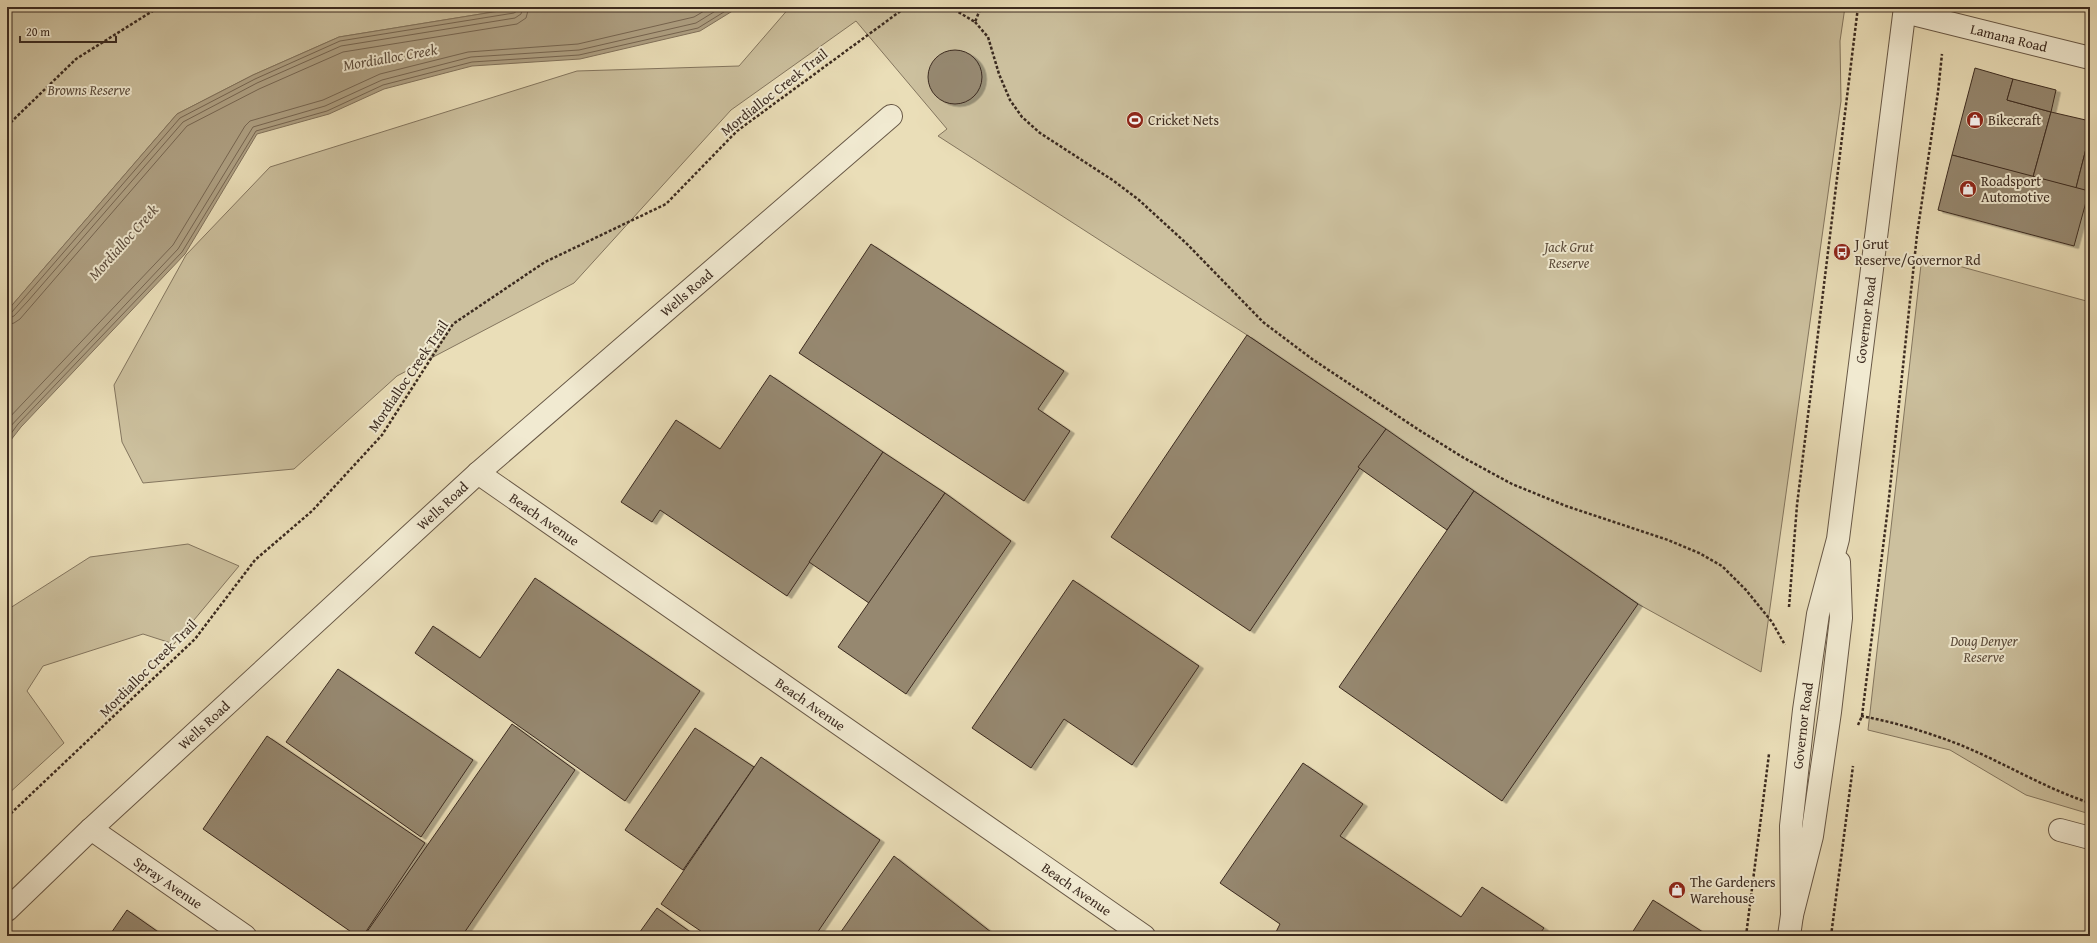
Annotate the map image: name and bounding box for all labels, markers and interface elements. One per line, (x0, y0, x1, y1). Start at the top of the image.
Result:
scale bar (20, 18, 116, 44)
street label: Lamana Road (1968, 19, 2050, 57)
text: 20 m (26, 23, 50, 40)
water label: Mordialloc Creek (341, 38, 439, 76)
street label: Mordialloc Creek Trail (716, 44, 832, 140)
park label: Browns Reserve (47, 80, 131, 100)
sports icon: Cricket Nets (1125, 110, 1145, 130)
place label: Cricket Nets (1148, 110, 1219, 130)
shop icon: Bikecraft (1965, 110, 1985, 130)
place label: Bikecraft (1988, 110, 2041, 130)
place label: Roadsport Automotive (1981, 171, 2050, 207)
shop icon: Roadsport Automotive (1958, 179, 1978, 199)
water label: Mordialloc Creek (83, 199, 163, 284)
place label: J Grut Reserve/Governor Rd (1853, 234, 1981, 270)
park label: Jack Grut Reserve (1542, 237, 1594, 273)
bus stop icon: J Grut Reserve/Governor Rd (1832, 242, 1852, 262)
street label: Wells Road (656, 264, 717, 321)
street label: Governor Road (1850, 275, 1881, 365)
street label: Mordialloc Creek Trail (363, 316, 453, 436)
street label: Wells Road (412, 477, 473, 535)
street label: Beach Avenue (505, 488, 584, 551)
street label: Mordialloc Creek Trail (95, 615, 201, 721)
park label: Doug Denyer Reserve (1949, 631, 2019, 667)
street label: Beach Avenue (772, 673, 850, 736)
street label: Governor Road (1787, 680, 1818, 770)
street label: Wells Road (174, 696, 234, 754)
street label: Spray Avenue (130, 852, 207, 914)
street label: Beach Avenue (1038, 858, 1116, 921)
place label: The Gardeners Warehouse (1690, 872, 1776, 908)
shop icon: The Gardeners Warehouse (1667, 880, 1687, 900)

